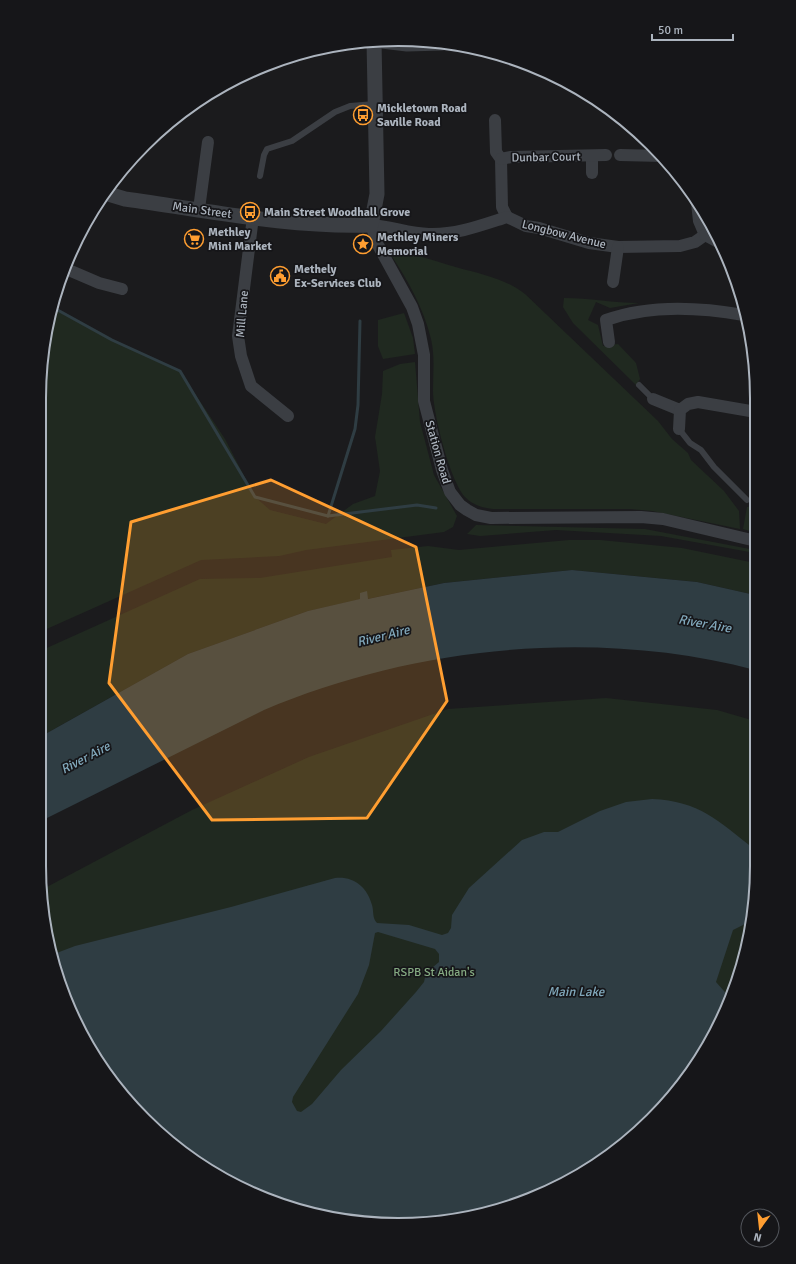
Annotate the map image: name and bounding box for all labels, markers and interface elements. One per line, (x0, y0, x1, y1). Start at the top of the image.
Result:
scale bar (652, 16, 733, 42)
text: 50 m (658, 23, 683, 38)
place label: Mickletown Road Saville Road (377, 101, 468, 130)
bus stop icon: Mickletown Road Saville Road (352, 104, 374, 126)
street label: Dunbar Court (511, 149, 581, 166)
street label: Main Street (171, 199, 232, 222)
bus stop icon: Main Street Woodhall Grove (239, 201, 261, 223)
place label: Main Street Woodhall Grove (264, 205, 410, 220)
street label: Longbow Avenue (520, 217, 608, 252)
place label: Methley Mini Market (208, 225, 272, 254)
supermarket icon: Methley Mini Market (183, 228, 205, 250)
place label: Methley Miners Memorial (377, 230, 459, 259)
place icon: Methley Miners Memorial (352, 233, 374, 255)
place label: Methely Ex-Services Club (294, 262, 382, 291)
public building icon: Methely Ex-Services Club (269, 265, 291, 287)
street label: Mill Lane (233, 290, 252, 338)
street label: Station Road (421, 419, 454, 486)
water label: River Aire (677, 611, 734, 637)
water label: River Aire (355, 621, 413, 650)
water label: River Aire (58, 738, 114, 778)
park label: RSPB St Aidan's (393, 965, 475, 980)
water label: Main Lake (548, 984, 606, 1000)
north arrow (740, 1208, 780, 1248)
text: N (752, 1230, 763, 1244)

